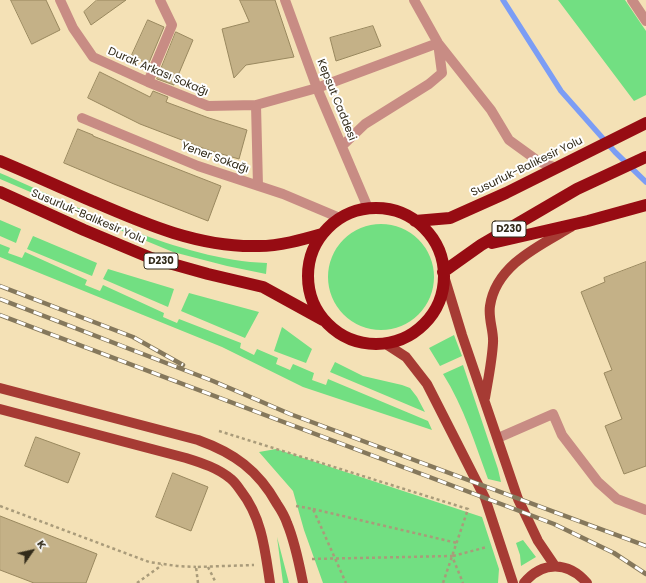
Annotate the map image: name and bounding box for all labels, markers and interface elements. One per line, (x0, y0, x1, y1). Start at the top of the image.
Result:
street label: Durak Arkası Sokağı (106, 45, 210, 99)
street label: Kepsut Caddesi (314, 57, 358, 143)
street label: Susurluk-Balıkesir Yolu (469, 134, 585, 200)
street label: Yener Sokağı (179, 140, 251, 176)
street label: Susurluk-Balıkesir Yolu (29, 187, 147, 247)
road number: D230 (492, 221, 526, 237)
road number: D230 (144, 253, 178, 269)
north arrow (12, 531, 52, 571)
text: K (33, 537, 51, 552)

